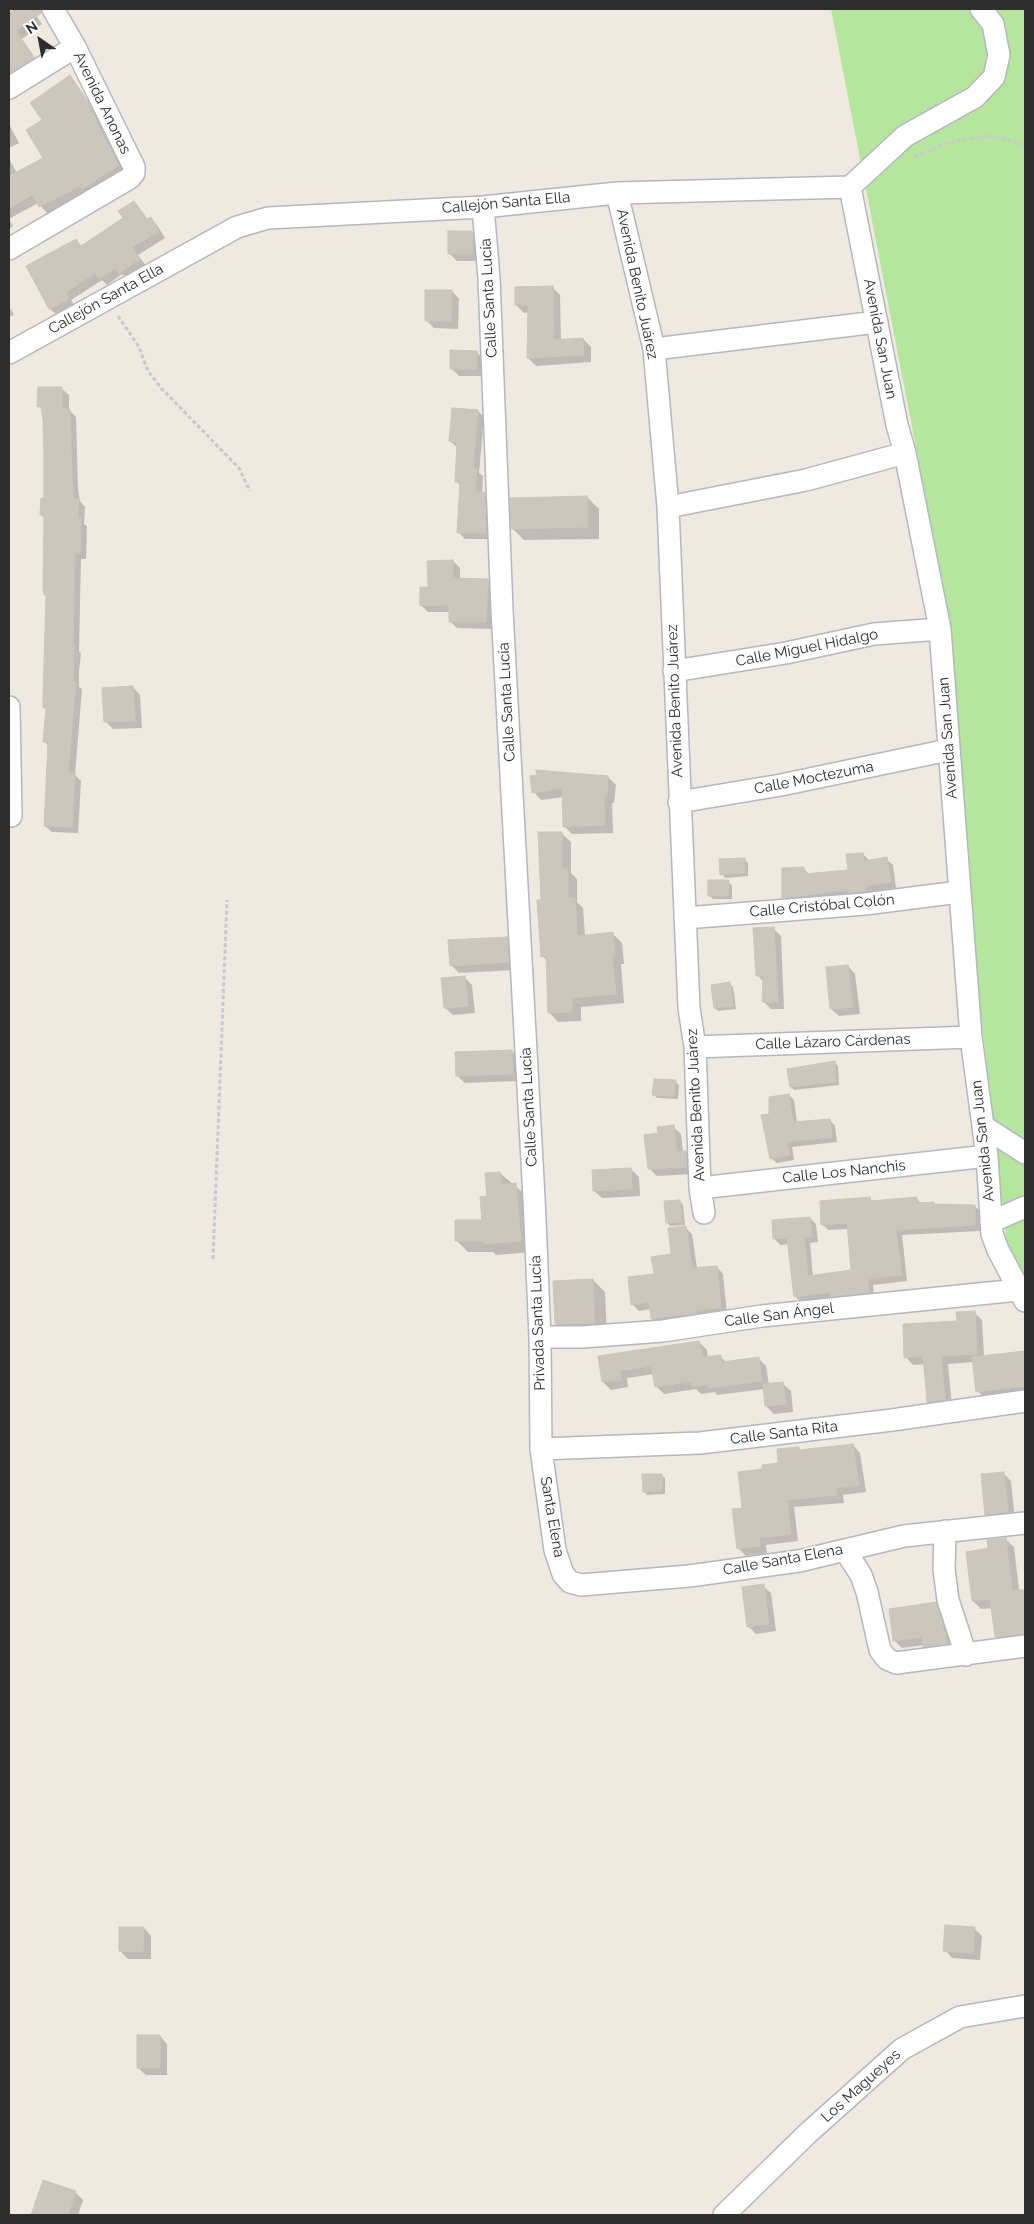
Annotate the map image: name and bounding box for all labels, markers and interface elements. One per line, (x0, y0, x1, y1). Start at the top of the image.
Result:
north arrow (15, 15, 65, 65)
text: N (23, 18, 41, 37)
street label: Avenida Anonas (69, 49, 135, 157)
street label: Callejón Santa Ella (441, 188, 571, 218)
street label: Avenida Benito Juárez (612, 207, 662, 361)
street label: Calle Santa Lucía (477, 238, 501, 358)
street label: Callejón Santa Ella (45, 260, 167, 338)
street label: Avenida San Juan (859, 277, 901, 401)
street label: Avenida Benito Juárez (663, 624, 687, 778)
street label: Calle Miguel Hidalgo (734, 625, 880, 671)
street label: Calle Santa Lucía (495, 642, 519, 762)
street label: Avenida San Juan (935, 676, 961, 800)
street label: Calle Moctezuma (753, 758, 875, 798)
street label: Calle Cristóbal Colón (749, 891, 895, 921)
street label: Avenida Benito Juárez (683, 1028, 709, 1182)
street label: Calle Lázaro Cárdenas (755, 1030, 911, 1054)
street label: Calle Santa Lucía (517, 1047, 541, 1167)
street label: Avenida San Juan (968, 1079, 998, 1203)
street label: Calle Los Nanchis (782, 1157, 906, 1187)
street label: Privada Santa Lucía (527, 1255, 549, 1391)
street label: Calle San Ángel (723, 1299, 835, 1331)
street label: Calle Santa Rita (729, 1417, 839, 1449)
street label: Santa Elena (536, 1475, 568, 1559)
street label: Calle Santa Elena (722, 1541, 844, 1579)
street label: Los Magueyes (818, 2046, 904, 2126)

